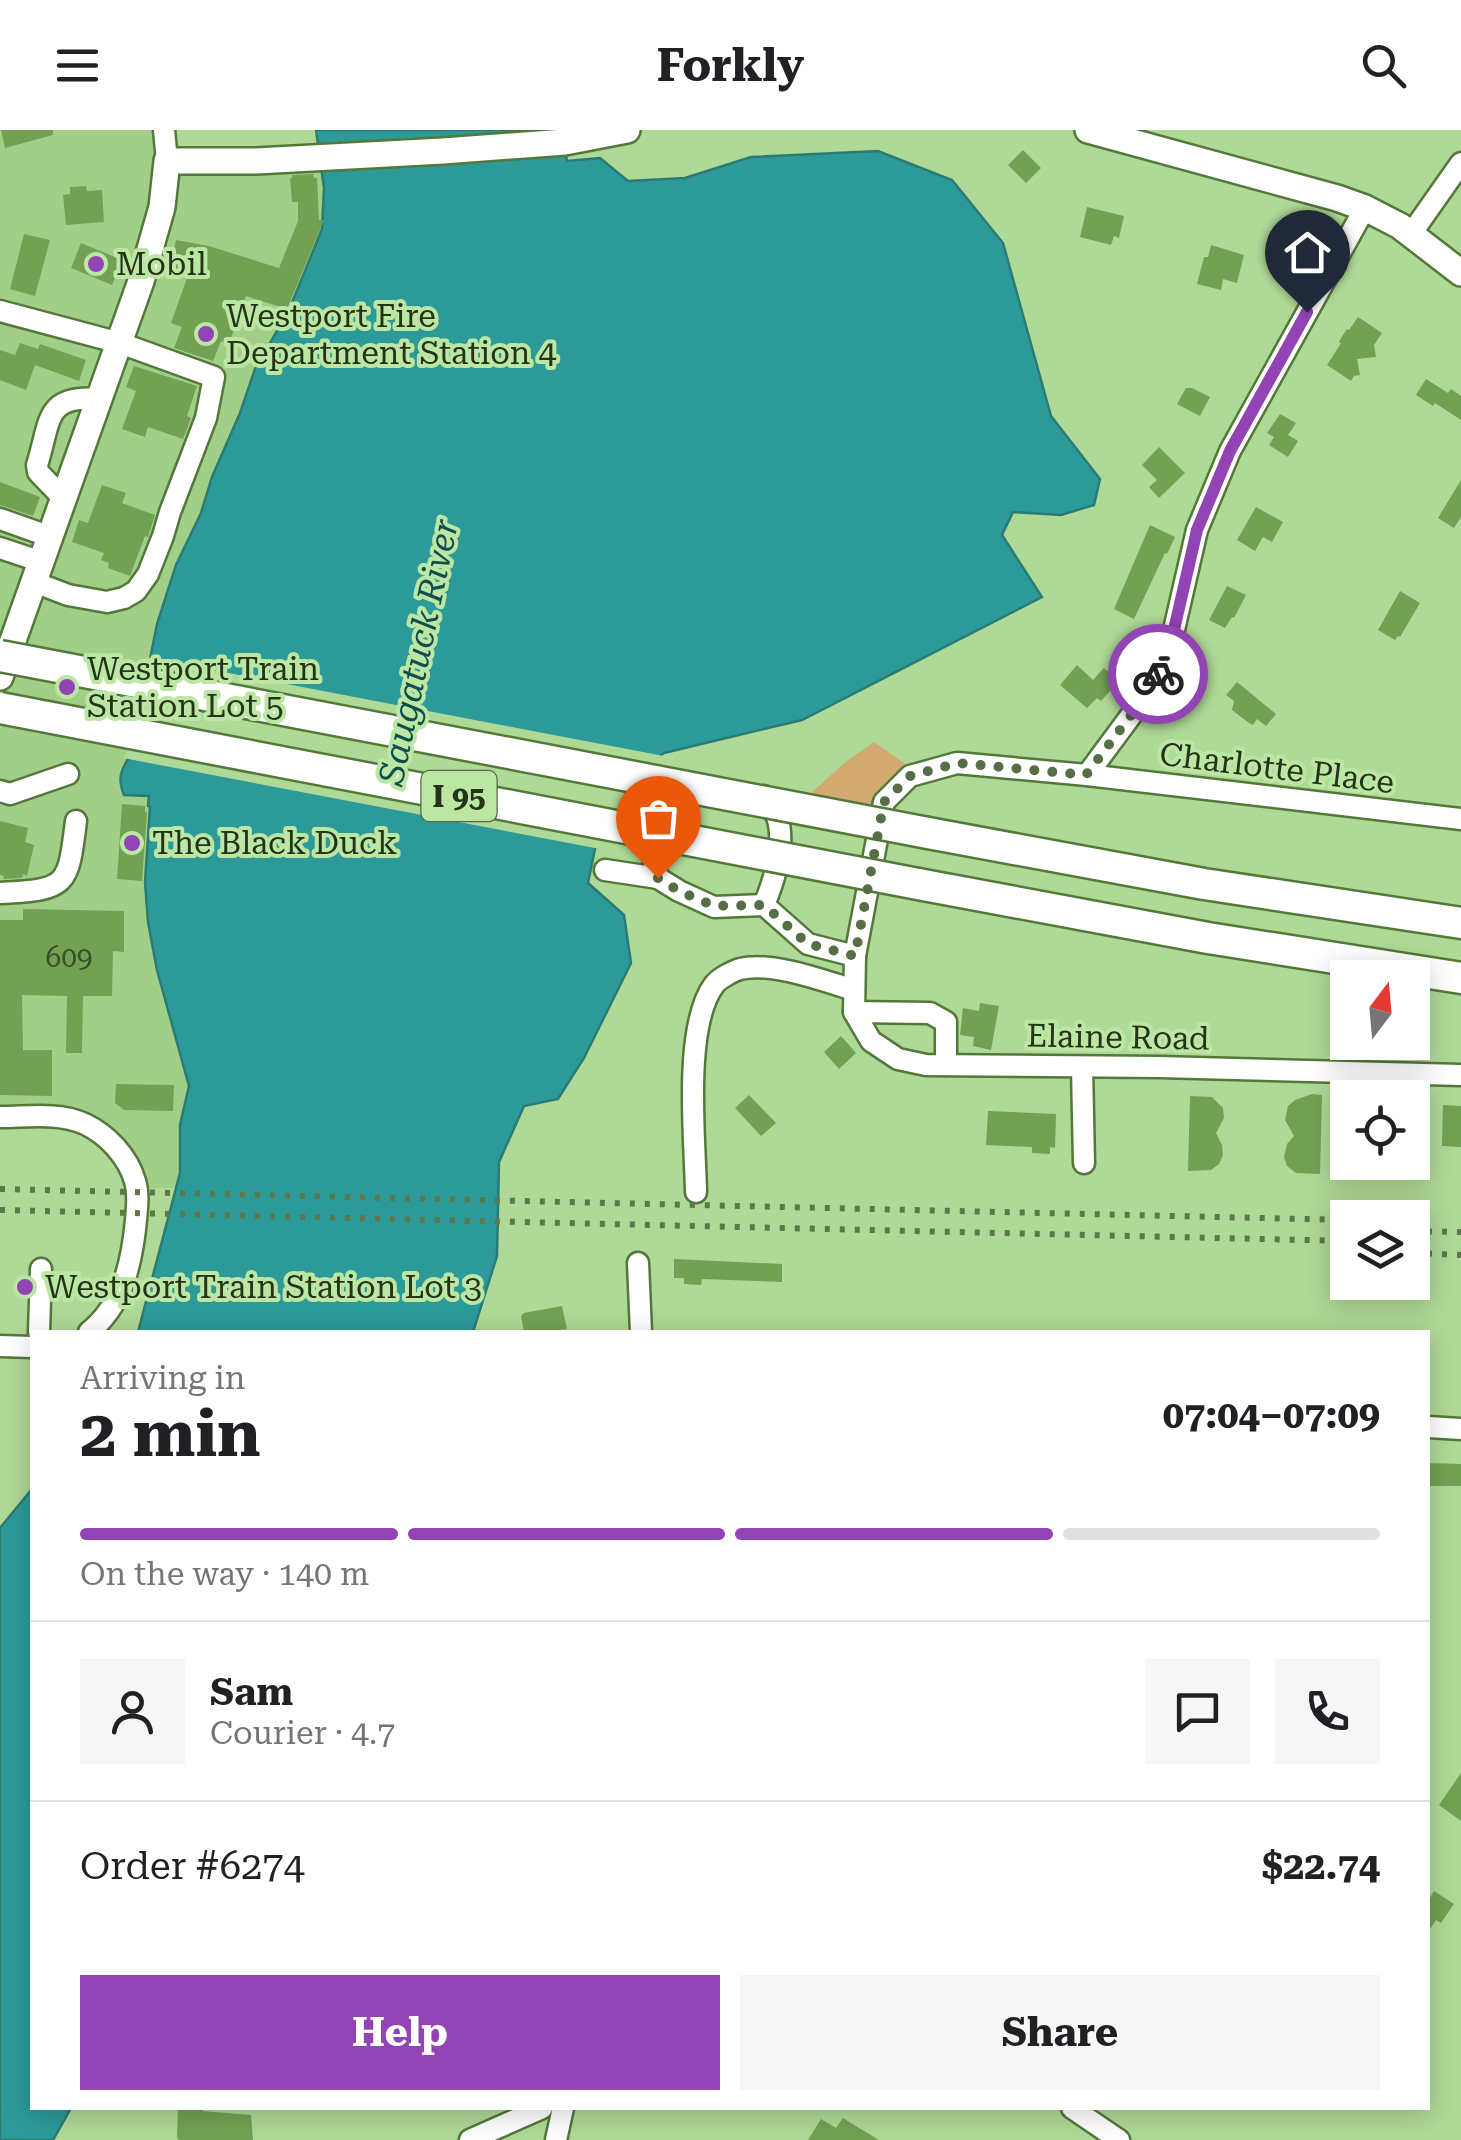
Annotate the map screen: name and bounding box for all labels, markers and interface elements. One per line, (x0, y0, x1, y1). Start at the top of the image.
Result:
icon: menu (50, 38, 105, 93)
icon: search (1356, 38, 1411, 93)
text: Forkly (657, 39, 804, 92)
pin (1265, 210, 1350, 313)
icon: home (1280, 225, 1335, 280)
place label: Mobil (116, 245, 207, 283)
marker: Mobil (85, 253, 107, 275)
place label: Westport Fire Department Station 4 (226, 297, 557, 372)
marker: Westport Fire Department Station 4 (195, 323, 217, 345)
water label: Saugatuck River (371, 515, 467, 790)
courier (1108, 624, 1208, 724)
icon: bike (1131, 647, 1186, 702)
place label: Westport Train Station Lot 5 (87, 650, 319, 725)
marker: Westport Train Station Lot 5 (56, 676, 78, 698)
street label: Charlotte Place (1158, 735, 1396, 801)
road number: I 95 (422, 771, 496, 821)
pin (616, 776, 701, 879)
icon: bag (631, 791, 686, 846)
place label: The Black Duck (152, 824, 397, 862)
marker: The Black Duck (121, 832, 143, 854)
house number: 609 (45, 941, 93, 974)
north arrow (1330, 960, 1430, 1060)
map controls (1330, 960, 1430, 1300)
street label: Elaine Road (1026, 1016, 1210, 1058)
button: locate (1330, 1080, 1430, 1180)
button: layers (1330, 1200, 1430, 1300)
place label: Westport Train Station Lot 3 (45, 1268, 482, 1306)
marker: Westport Train Station Lot 3 (14, 1276, 36, 1298)
text: Arriving in (80, 1359, 245, 1397)
text: 07:04–07:09 (1163, 1393, 1380, 1437)
text: 2 min (80, 1396, 261, 1472)
text: On the way · 140 m (80, 1555, 369, 1593)
button: person (80, 1659, 185, 1764)
button: chat (1145, 1659, 1250, 1764)
button: phone (1275, 1659, 1380, 1764)
text: Sam (210, 1670, 293, 1714)
text: Courier · 4.7 (210, 1714, 395, 1752)
text: Order #6274 (80, 1844, 305, 1888)
text: $22.74 (1262, 1844, 1380, 1888)
button: Help (80, 1975, 720, 2090)
button: Share (740, 1975, 1380, 2090)

